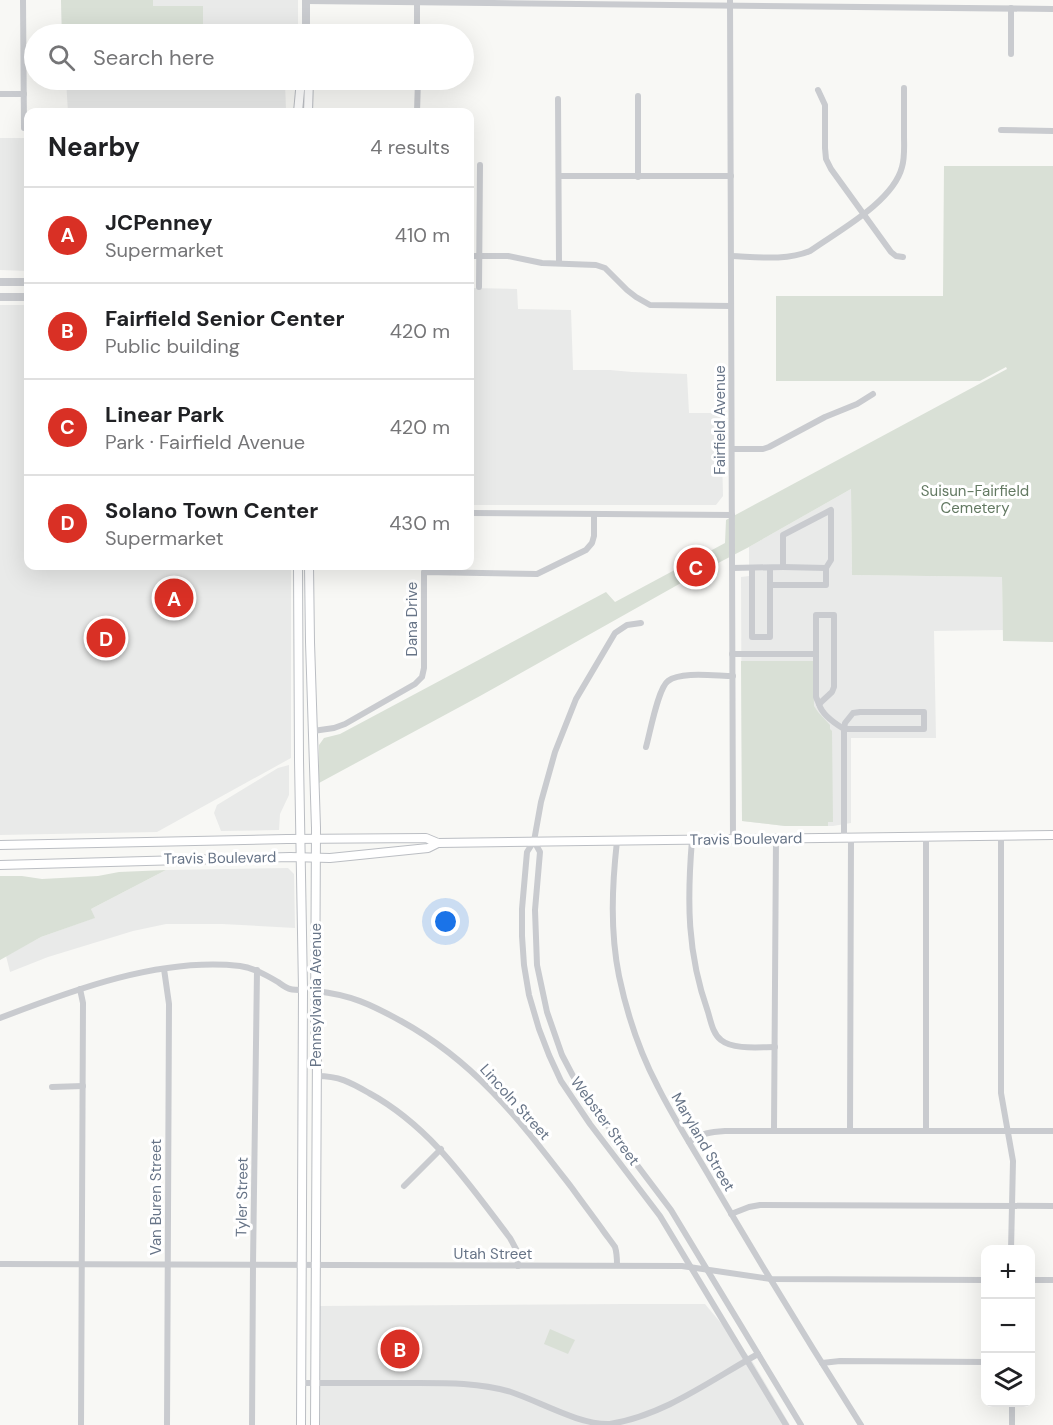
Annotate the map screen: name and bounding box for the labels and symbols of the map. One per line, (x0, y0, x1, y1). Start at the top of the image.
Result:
street label: Fairfield Avenue (710, 365, 730, 475)
park label: Suisun-Fairfield Cemetery (921, 481, 1029, 518)
pin: C (676, 544, 716, 590)
pin: A (154, 576, 194, 620)
street label: Dana Drive (402, 582, 422, 656)
pin: D (86, 616, 126, 660)
street label: Travis Boulevard (690, 828, 802, 850)
street label: Travis Boulevard (164, 847, 276, 869)
your location (431, 907, 460, 936)
street label: Pennsylvania Avenue (306, 923, 326, 1067)
street label: Lincoln Street (475, 1060, 555, 1144)
street label: Webster Street (566, 1073, 644, 1169)
street label: Maryland Street (667, 1089, 739, 1195)
street label: Van Buren Street (146, 1139, 166, 1255)
street label: Tyler Street (231, 1157, 253, 1237)
street label: Utah Street (454, 1244, 533, 1264)
pin: B (380, 1326, 420, 1372)

